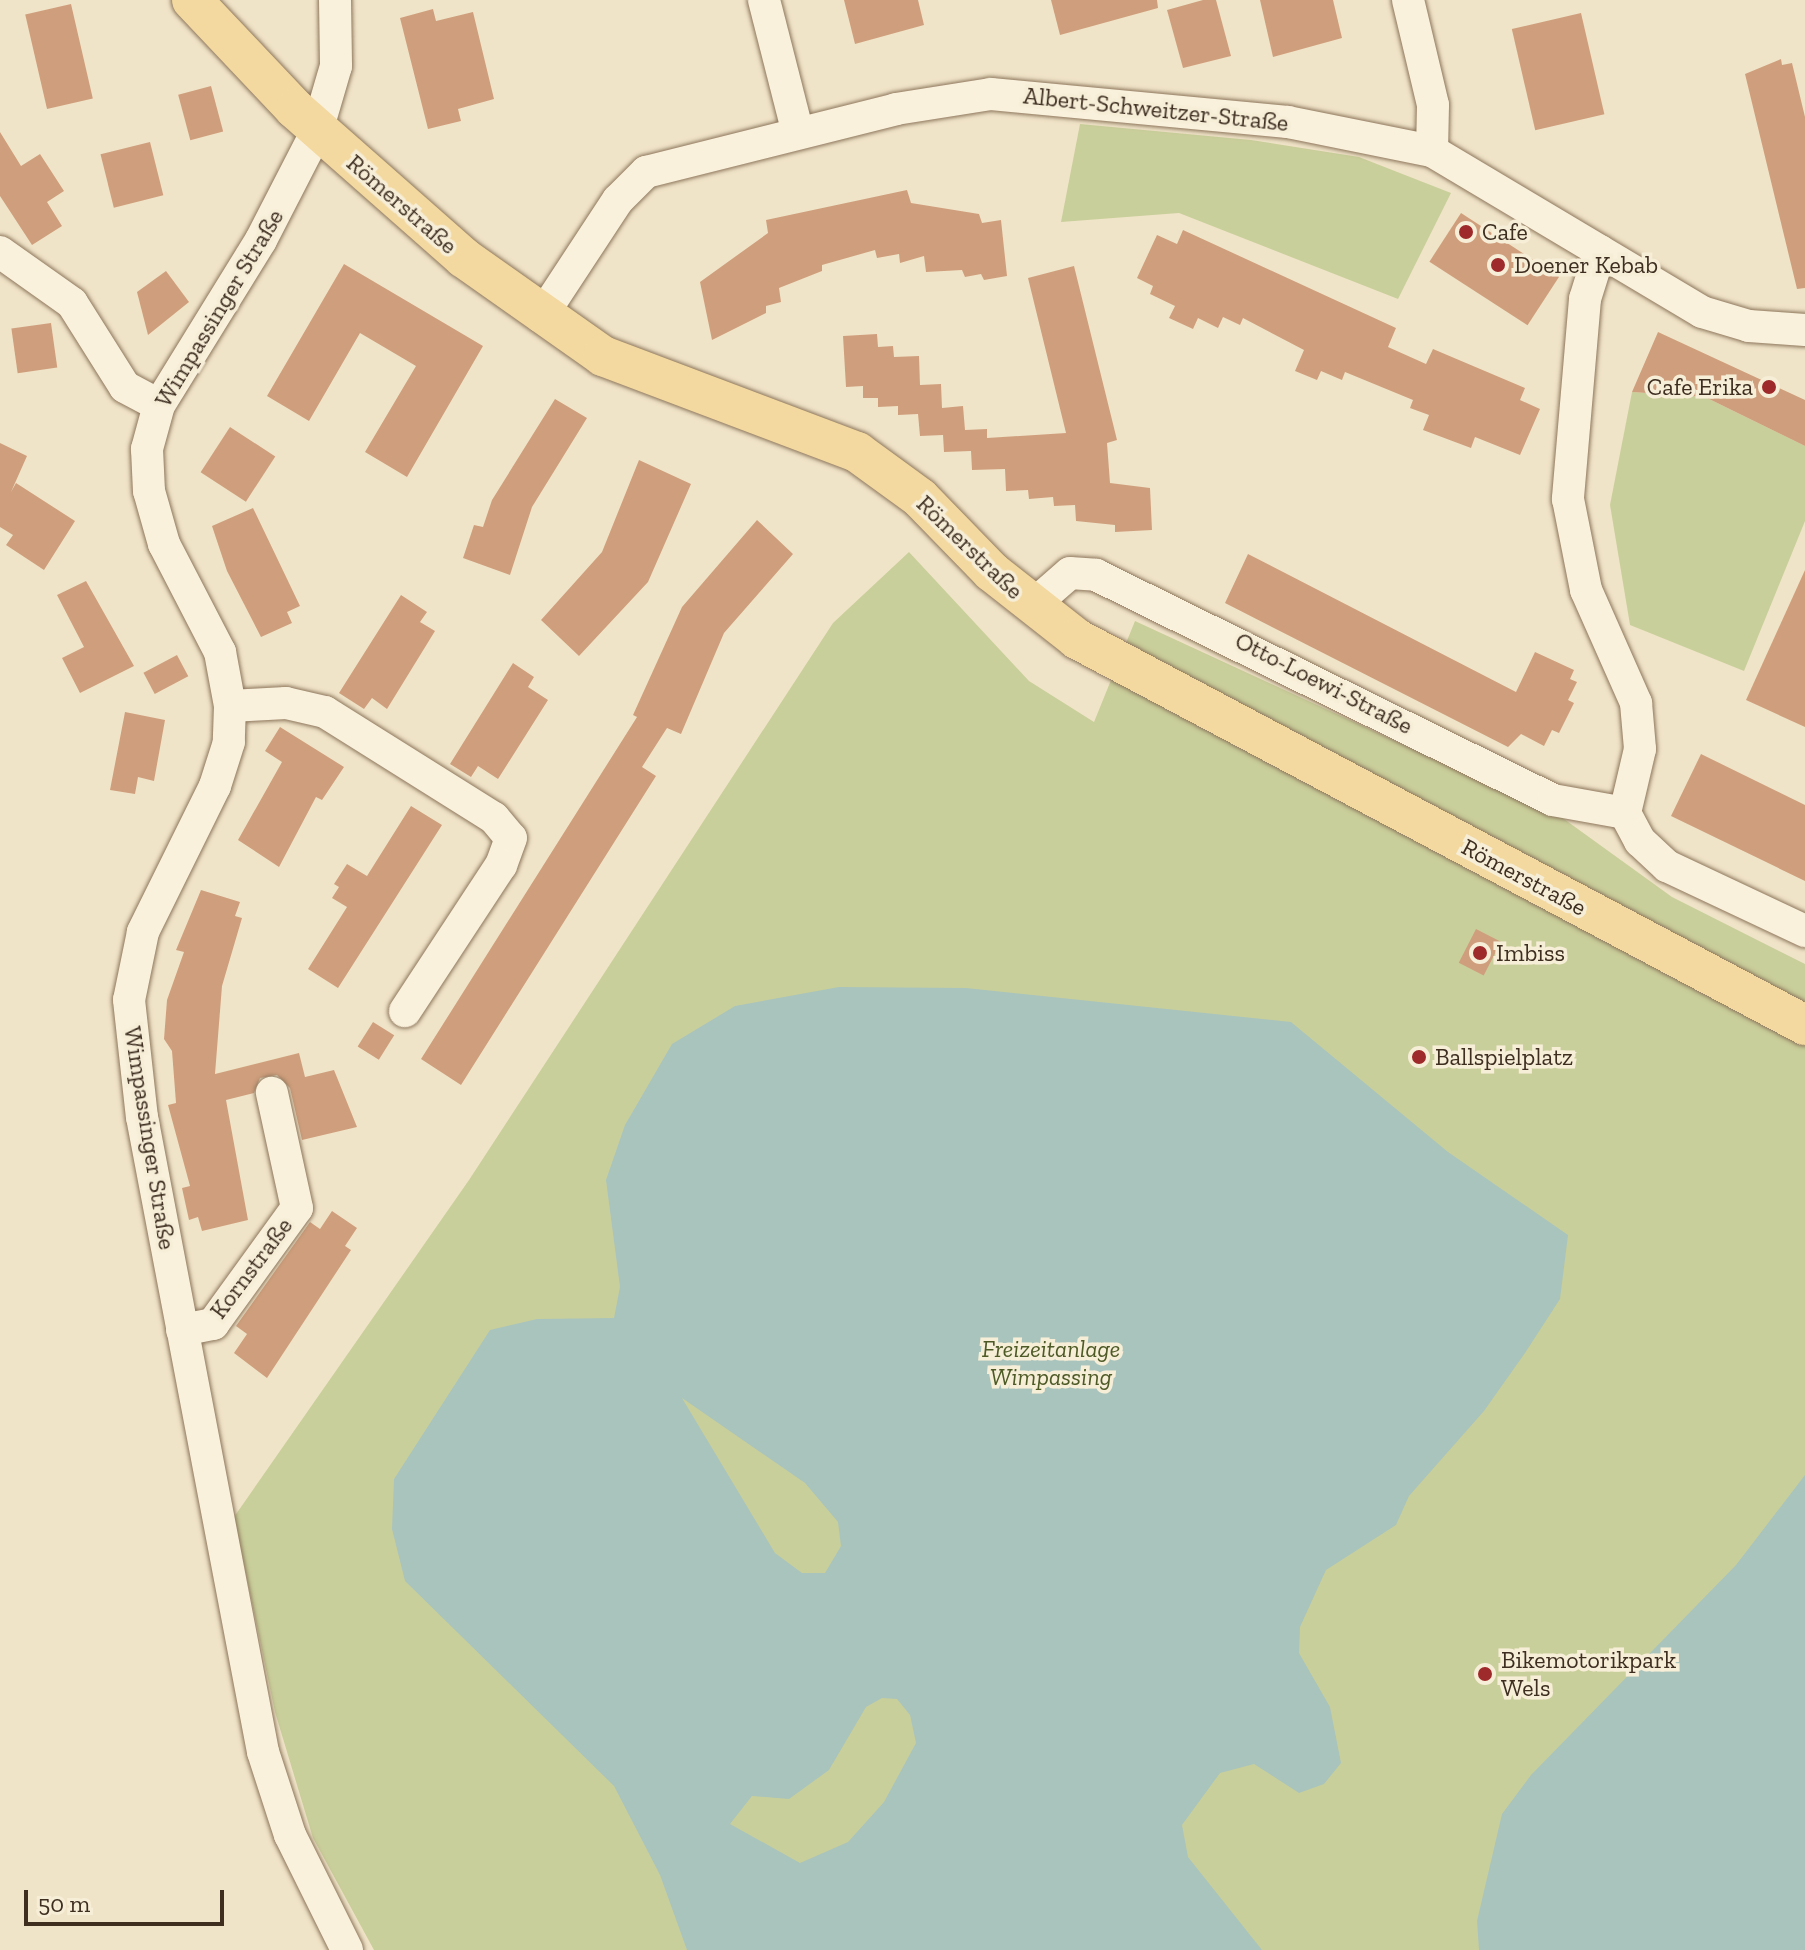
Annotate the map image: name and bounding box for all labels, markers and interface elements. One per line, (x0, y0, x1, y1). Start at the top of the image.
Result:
street label: Albert-Schweitzer-Straße (1022, 81, 1290, 137)
street label: Römerstraße (341, 148, 463, 260)
street label: Wimpassinger Straße (148, 204, 290, 412)
place label: Cafe (1482, 218, 1528, 246)
marker: Cafe (1457, 223, 1475, 241)
place label: Doener Kebab (1514, 251, 1659, 279)
marker: Doener Kebab (1489, 256, 1507, 274)
place label: Cafe Erika (1647, 373, 1753, 401)
marker: Cafe Erika (1760, 378, 1778, 396)
street label: Römerstraße (911, 489, 1029, 605)
street label: Otto-Loewi-Straße (1230, 626, 1418, 740)
street label: Römerstraße (1457, 832, 1591, 922)
place label: Imbiss (1496, 939, 1565, 967)
marker: Imbiss (1471, 944, 1489, 962)
street label: Wimpassinger Straße (118, 1024, 182, 1252)
place label: Ballspielplatz (1435, 1043, 1573, 1071)
marker: Ballspielplatz (1410, 1048, 1428, 1066)
street label: Kornstraße (204, 1212, 298, 1324)
park label: Freizeitanlage Wimpassing (982, 1335, 1120, 1391)
place label: Bikemotorikpark Wels (1501, 1646, 1676, 1702)
marker: Bikemotorikpark Wels (1476, 1665, 1494, 1683)
scale bar (28, 1874, 228, 1924)
text: 50 m (38, 1889, 90, 1918)

